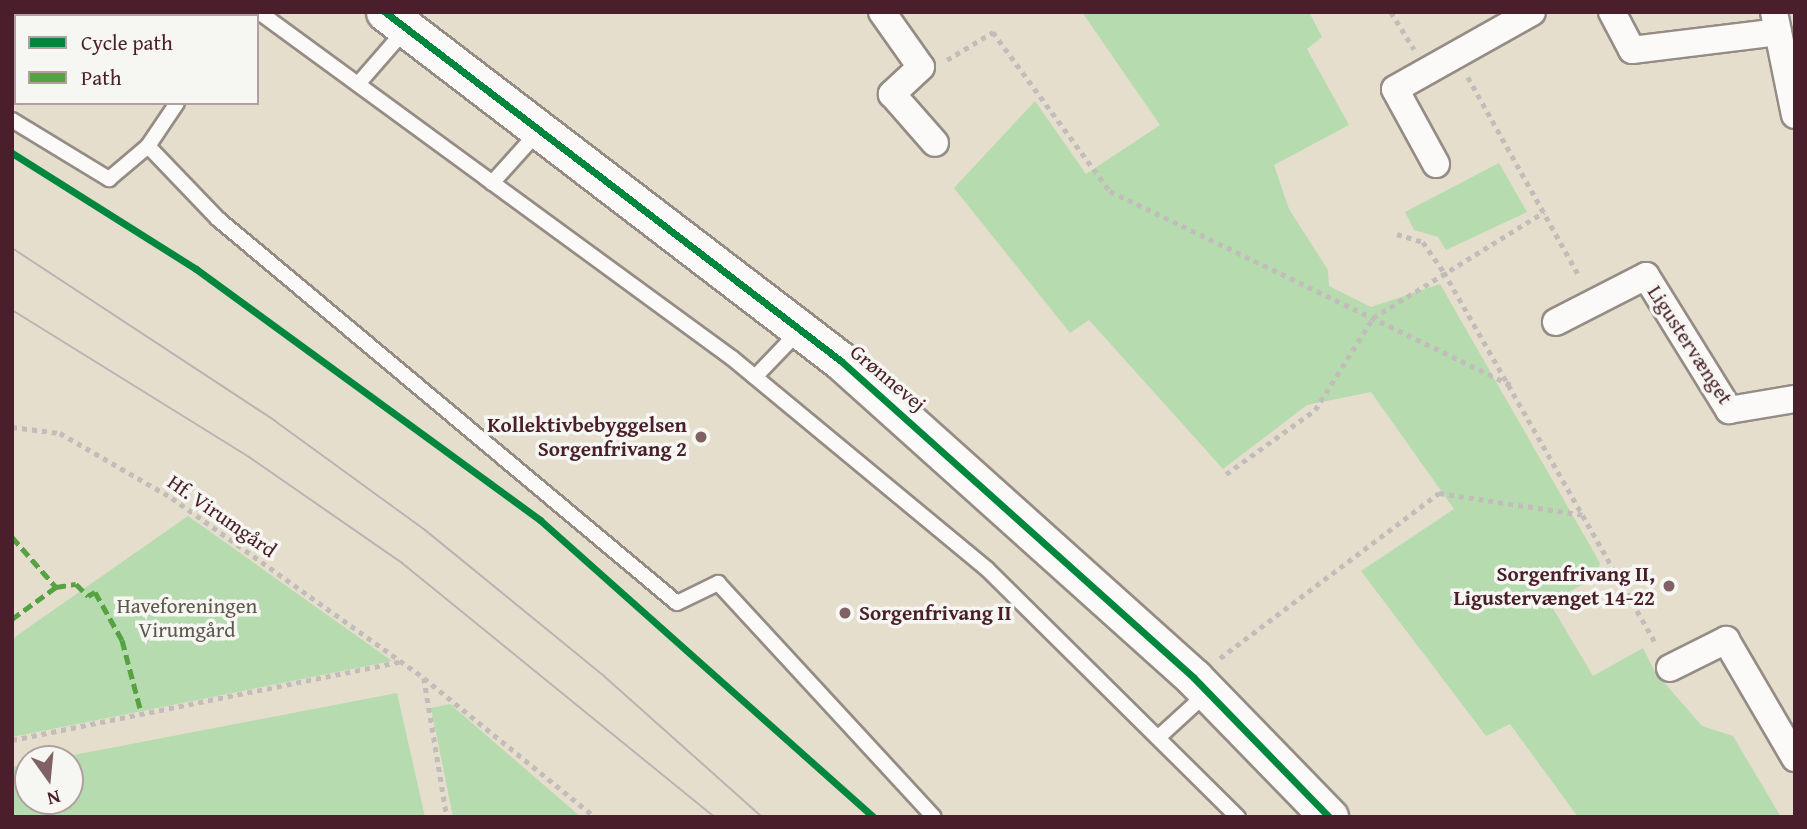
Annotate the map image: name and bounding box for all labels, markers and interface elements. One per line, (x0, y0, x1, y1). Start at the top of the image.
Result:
legend (14, 14, 259, 105)
text: Cycle path (81, 27, 173, 58)
text: Path (81, 62, 121, 93)
street label: Ligustervænget (1642, 281, 1738, 409)
street label: Grønnevej (845, 339, 931, 417)
place label: Kollektivbebyggelsen Sorgenfrivang 2 (487, 412, 687, 462)
marker: Kollektivbebyggelsen Sorgenfrivang 2 (693, 429, 709, 445)
street label: Hf. Virumgård (163, 469, 281, 563)
place label: Sorgenfrivang II, Ligustervænget 14-22 (1454, 561, 1655, 611)
marker: Sorgenfrivang II, Ligustervænget 14-22 (1661, 578, 1677, 594)
park label: Haveforeningen Virumgård (117, 593, 257, 643)
place label: Sorgenfrivang II (859, 600, 1011, 626)
marker: Sorgenfrivang II (837, 605, 853, 621)
north arrow (14, 745, 84, 815)
text: N (44, 783, 64, 814)

